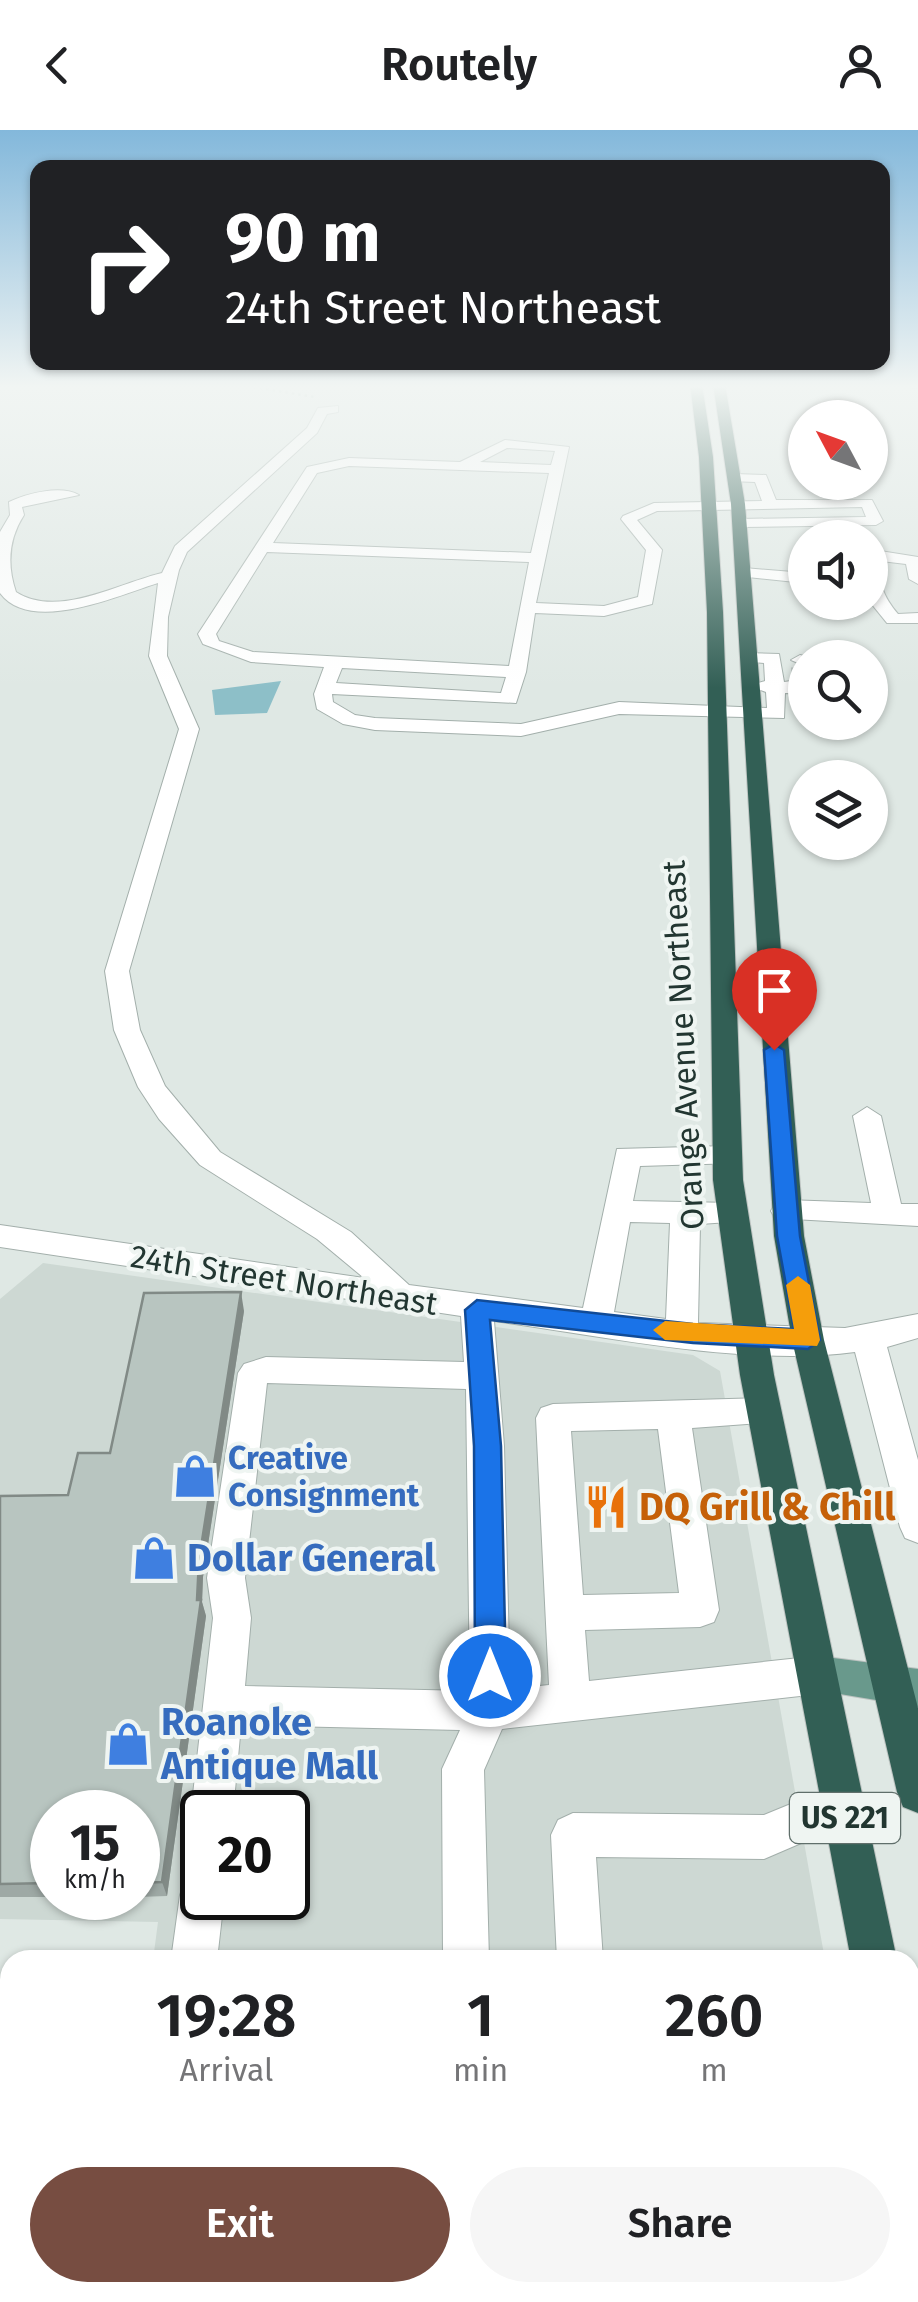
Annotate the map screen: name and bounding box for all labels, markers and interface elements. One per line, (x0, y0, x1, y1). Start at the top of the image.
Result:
icon: back (30, 38, 85, 93)
text: Routely (381, 38, 537, 92)
icon: person (833, 38, 888, 93)
text: 90 m (225, 196, 381, 280)
icon: right (60, 200, 190, 330)
text: 24th Street Northeast (225, 281, 661, 335)
north arrow (788, 400, 888, 500)
map controls (788, 400, 888, 860)
button: sound (788, 520, 888, 620)
button: search (788, 640, 888, 740)
button: layers (788, 760, 888, 860)
street label: Orange Avenue Northeast (654, 859, 712, 1231)
pin (732, 948, 817, 1051)
icon: arrive (747, 963, 802, 1018)
street label: 24th Street Northeast (128, 1237, 440, 1323)
place label: Creative Consignment (228, 1439, 420, 1514)
shop icon: Creative Consignment (171, 1452, 219, 1500)
restaurant icon: DQ Grill & Chill (582, 1483, 630, 1531)
place label: DQ Grill & Chill (639, 1484, 896, 1530)
shop icon: Dollar General (130, 1534, 178, 1582)
place label: Dollar General (187, 1535, 436, 1581)
position arrow (438, 1624, 542, 1728)
place label: Roanoke Antique Mall (160, 1699, 379, 1789)
shop icon: Roanoke Antique Mall (104, 1720, 152, 1768)
speed limit sign: 20 (180, 1790, 310, 1920)
road number: US 221 (790, 1793, 900, 1843)
text: 15 (70, 1813, 120, 1873)
text: km/h (64, 1865, 126, 1895)
text: 19:28 (156, 1980, 297, 2052)
text: 1 (467, 1980, 494, 2052)
text: 260 (665, 1980, 763, 2052)
text: Arrival (180, 2051, 273, 2089)
text: min (453, 2051, 508, 2089)
text: m (700, 2051, 728, 2089)
button: Exit (30, 2167, 450, 2282)
button: Share (470, 2167, 890, 2282)

